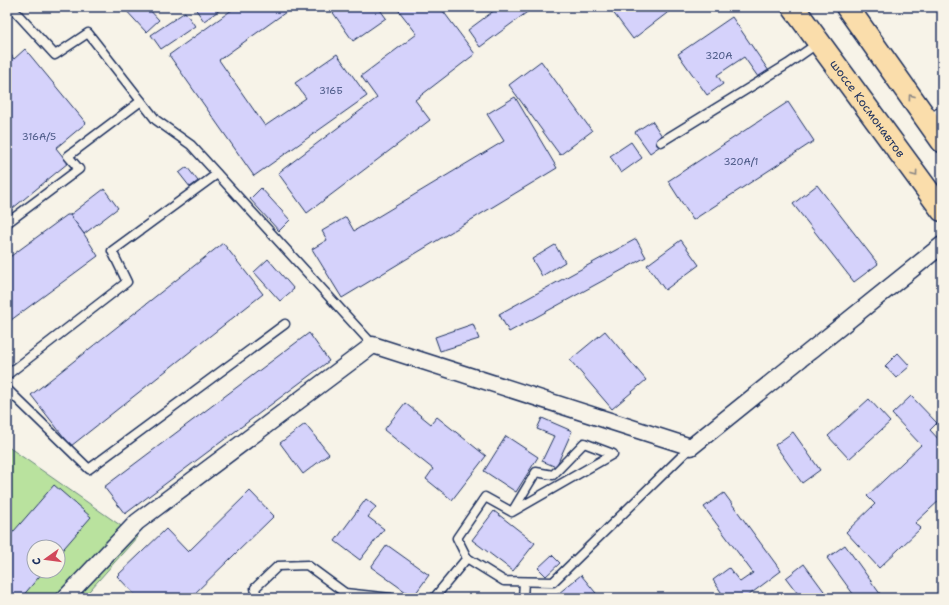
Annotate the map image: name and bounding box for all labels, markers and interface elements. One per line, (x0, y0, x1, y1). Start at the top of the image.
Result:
house number: 320А (705, 49, 733, 62)
street label: шоссе Космонавтов (826, 56, 909, 161)
house number: 316Б (319, 84, 343, 97)
one-way arrow (909, 95, 916, 102)
house number: 316А/5 (22, 130, 56, 143)
house number: 320А/1 (724, 155, 758, 168)
one-way arrow (910, 169, 917, 176)
north arrow (26, 539, 66, 579)
text: С (29, 556, 45, 566)

